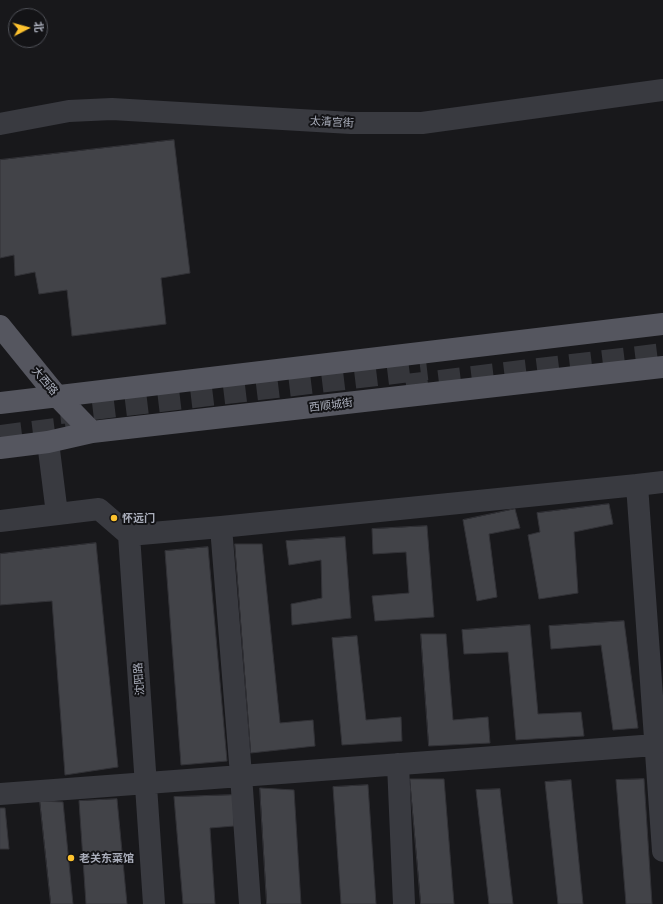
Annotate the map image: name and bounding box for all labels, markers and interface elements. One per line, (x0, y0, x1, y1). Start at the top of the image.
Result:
north arrow (8, 8, 48, 48)
text: 北 (32, 21, 46, 33)
street label: 太清宫街 (310, 114, 354, 130)
street label: 大西路 (29, 364, 61, 398)
street label: 西顺城街 (308, 396, 354, 414)
place label: 怀远门 (122, 511, 155, 525)
marker: 怀远门 (109, 513, 119, 523)
street label: 沈阳路 (131, 662, 147, 696)
place label: 老关东菜馆 (79, 851, 134, 865)
marker: 老关东菜馆 (66, 853, 76, 863)

